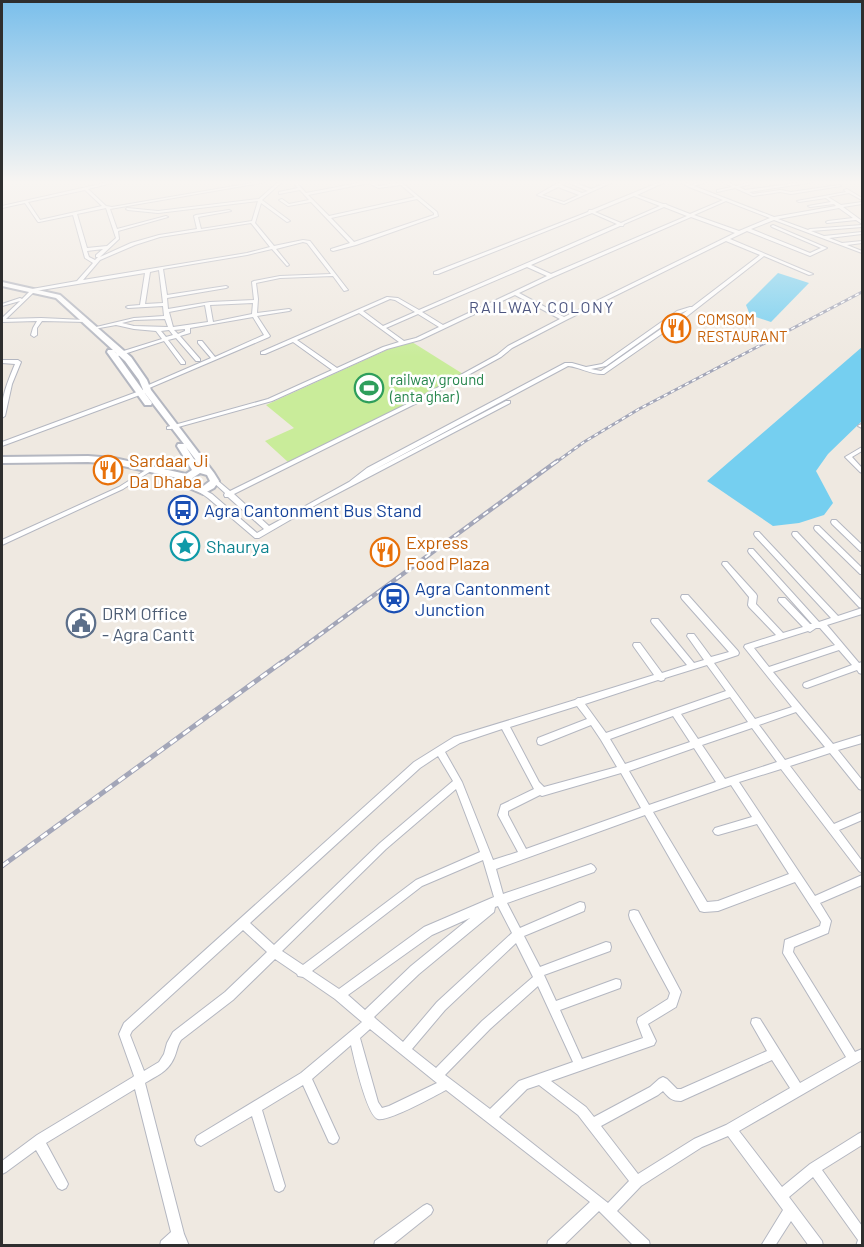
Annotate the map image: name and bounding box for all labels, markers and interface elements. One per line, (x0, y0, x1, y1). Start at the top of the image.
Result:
district label: RAILWAY COLONY (469, 297, 615, 316)
place label: COMSOM RESTAURANT (697, 310, 788, 345)
restaurant icon: COMSOM RESTAURANT (660, 312, 692, 344)
place label: railway ground (anta ghar) (389, 370, 484, 405)
sports icon: railway ground (anta ghar) (353, 372, 385, 404)
place label: Sardaar Ji Da Dhaba (129, 449, 209, 492)
restaurant icon: Sardaar Ji Da Dhaba (92, 454, 124, 486)
bus stop icon: Agra Cantonment Bus Stand (167, 494, 199, 526)
place label: Agra Cantonment Bus Stand (204, 499, 422, 521)
place icon: Shaurya (169, 530, 201, 562)
place label: Express Food Plaza (406, 531, 490, 574)
place label: Shaurya (206, 535, 269, 557)
restaurant icon: Express Food Plaza (369, 536, 401, 568)
place label: Agra Cantonment Junction (415, 577, 551, 620)
station icon: Agra Cantonment Junction (378, 582, 410, 614)
place label: DRM Office - Agra Cantt (102, 602, 195, 645)
public building icon: DRM Office - Agra Cantt (65, 607, 97, 639)

